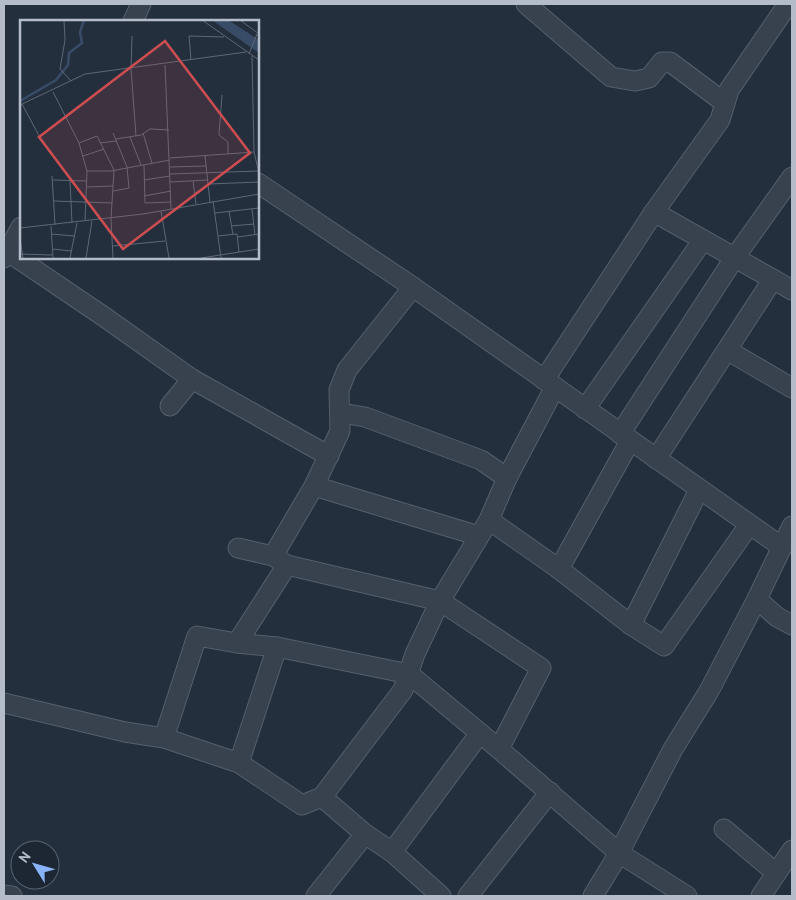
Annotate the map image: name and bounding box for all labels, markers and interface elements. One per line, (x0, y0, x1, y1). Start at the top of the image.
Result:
inset map (20, 20, 259, 259)
north arrow (10, 840, 60, 890)
text: N (15, 848, 35, 866)

